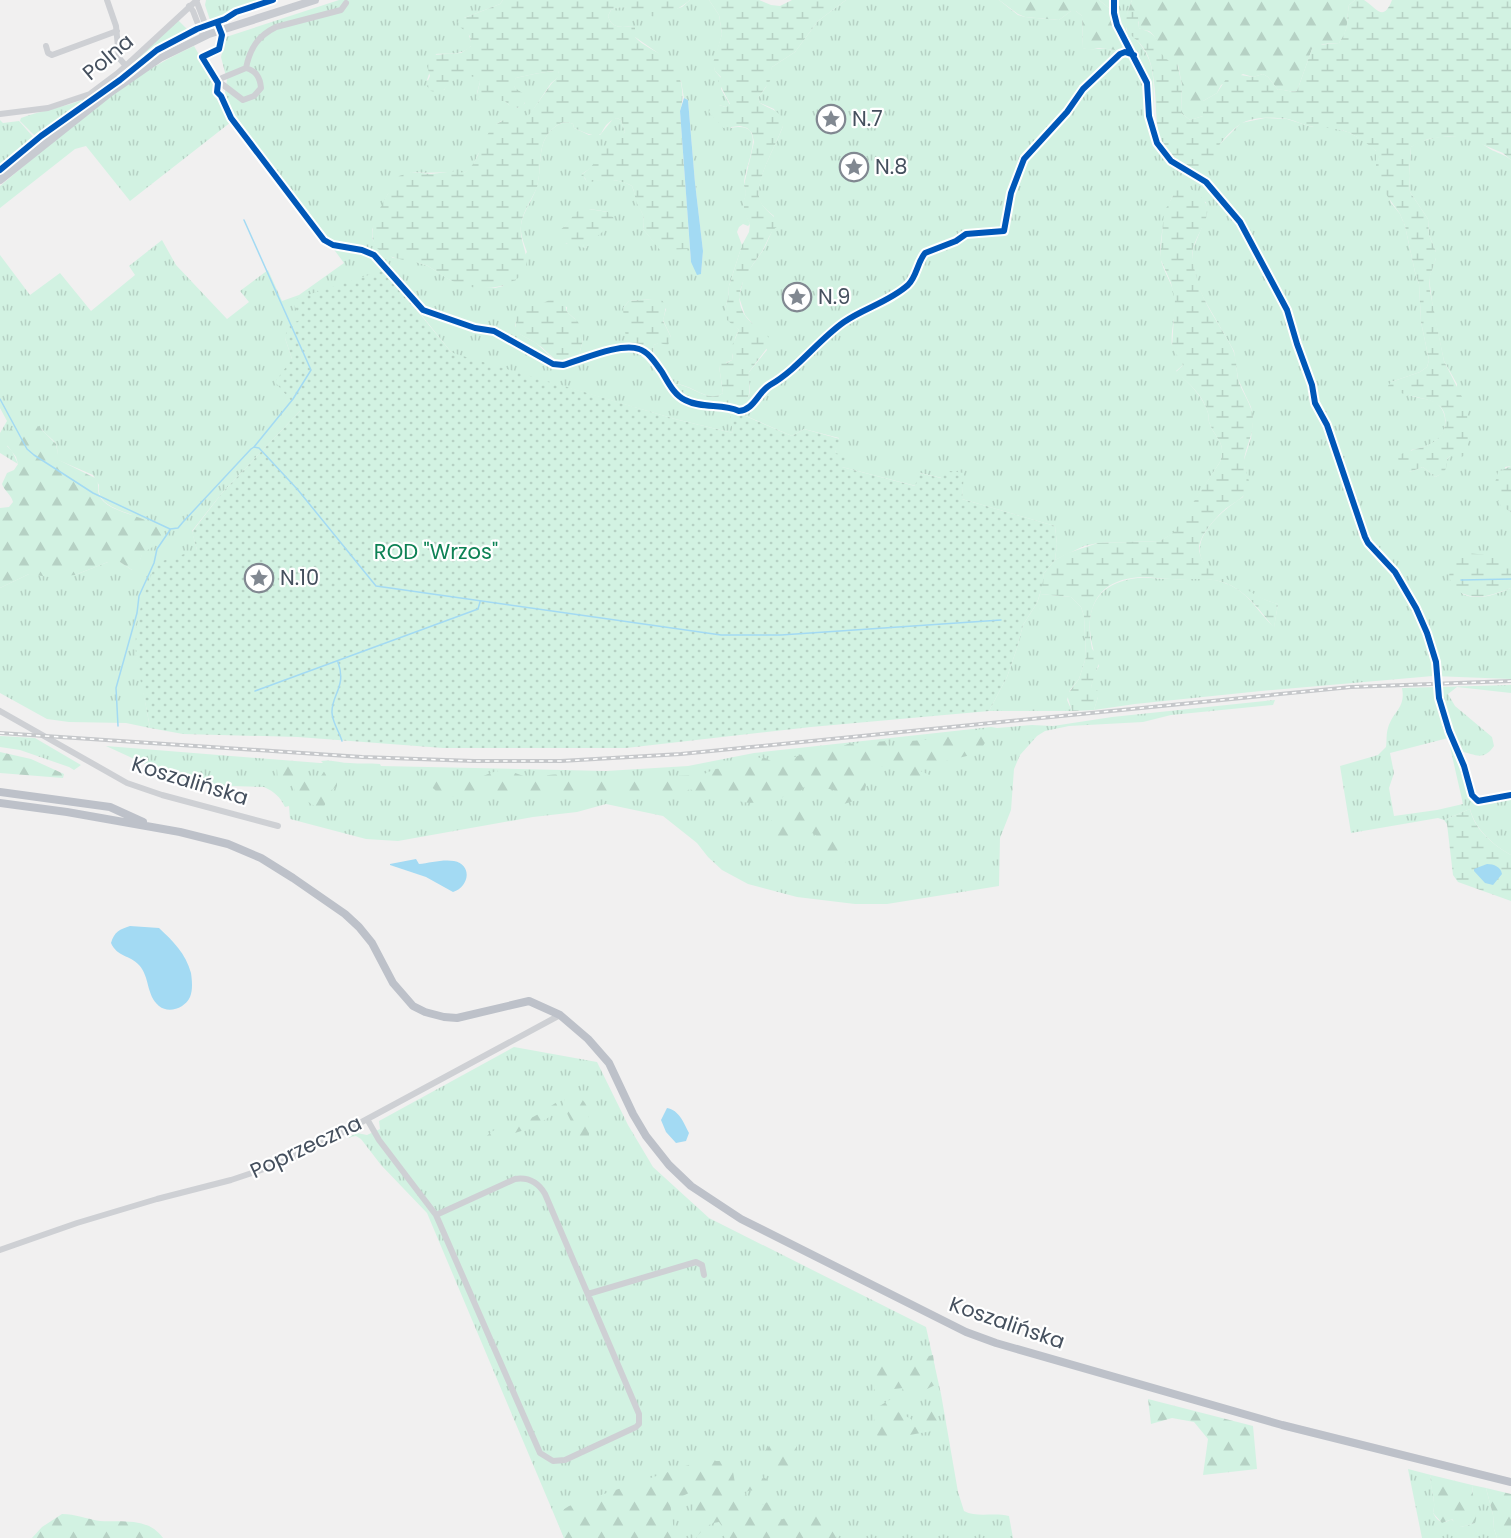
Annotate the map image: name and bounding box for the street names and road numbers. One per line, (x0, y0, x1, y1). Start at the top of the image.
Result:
street label: Polna (76, 27, 139, 86)
street label: Koszalińska (128, 749, 252, 812)
street label: Poprzeczna (245, 1108, 366, 1185)
street label: Koszalińska (945, 1289, 1069, 1356)

